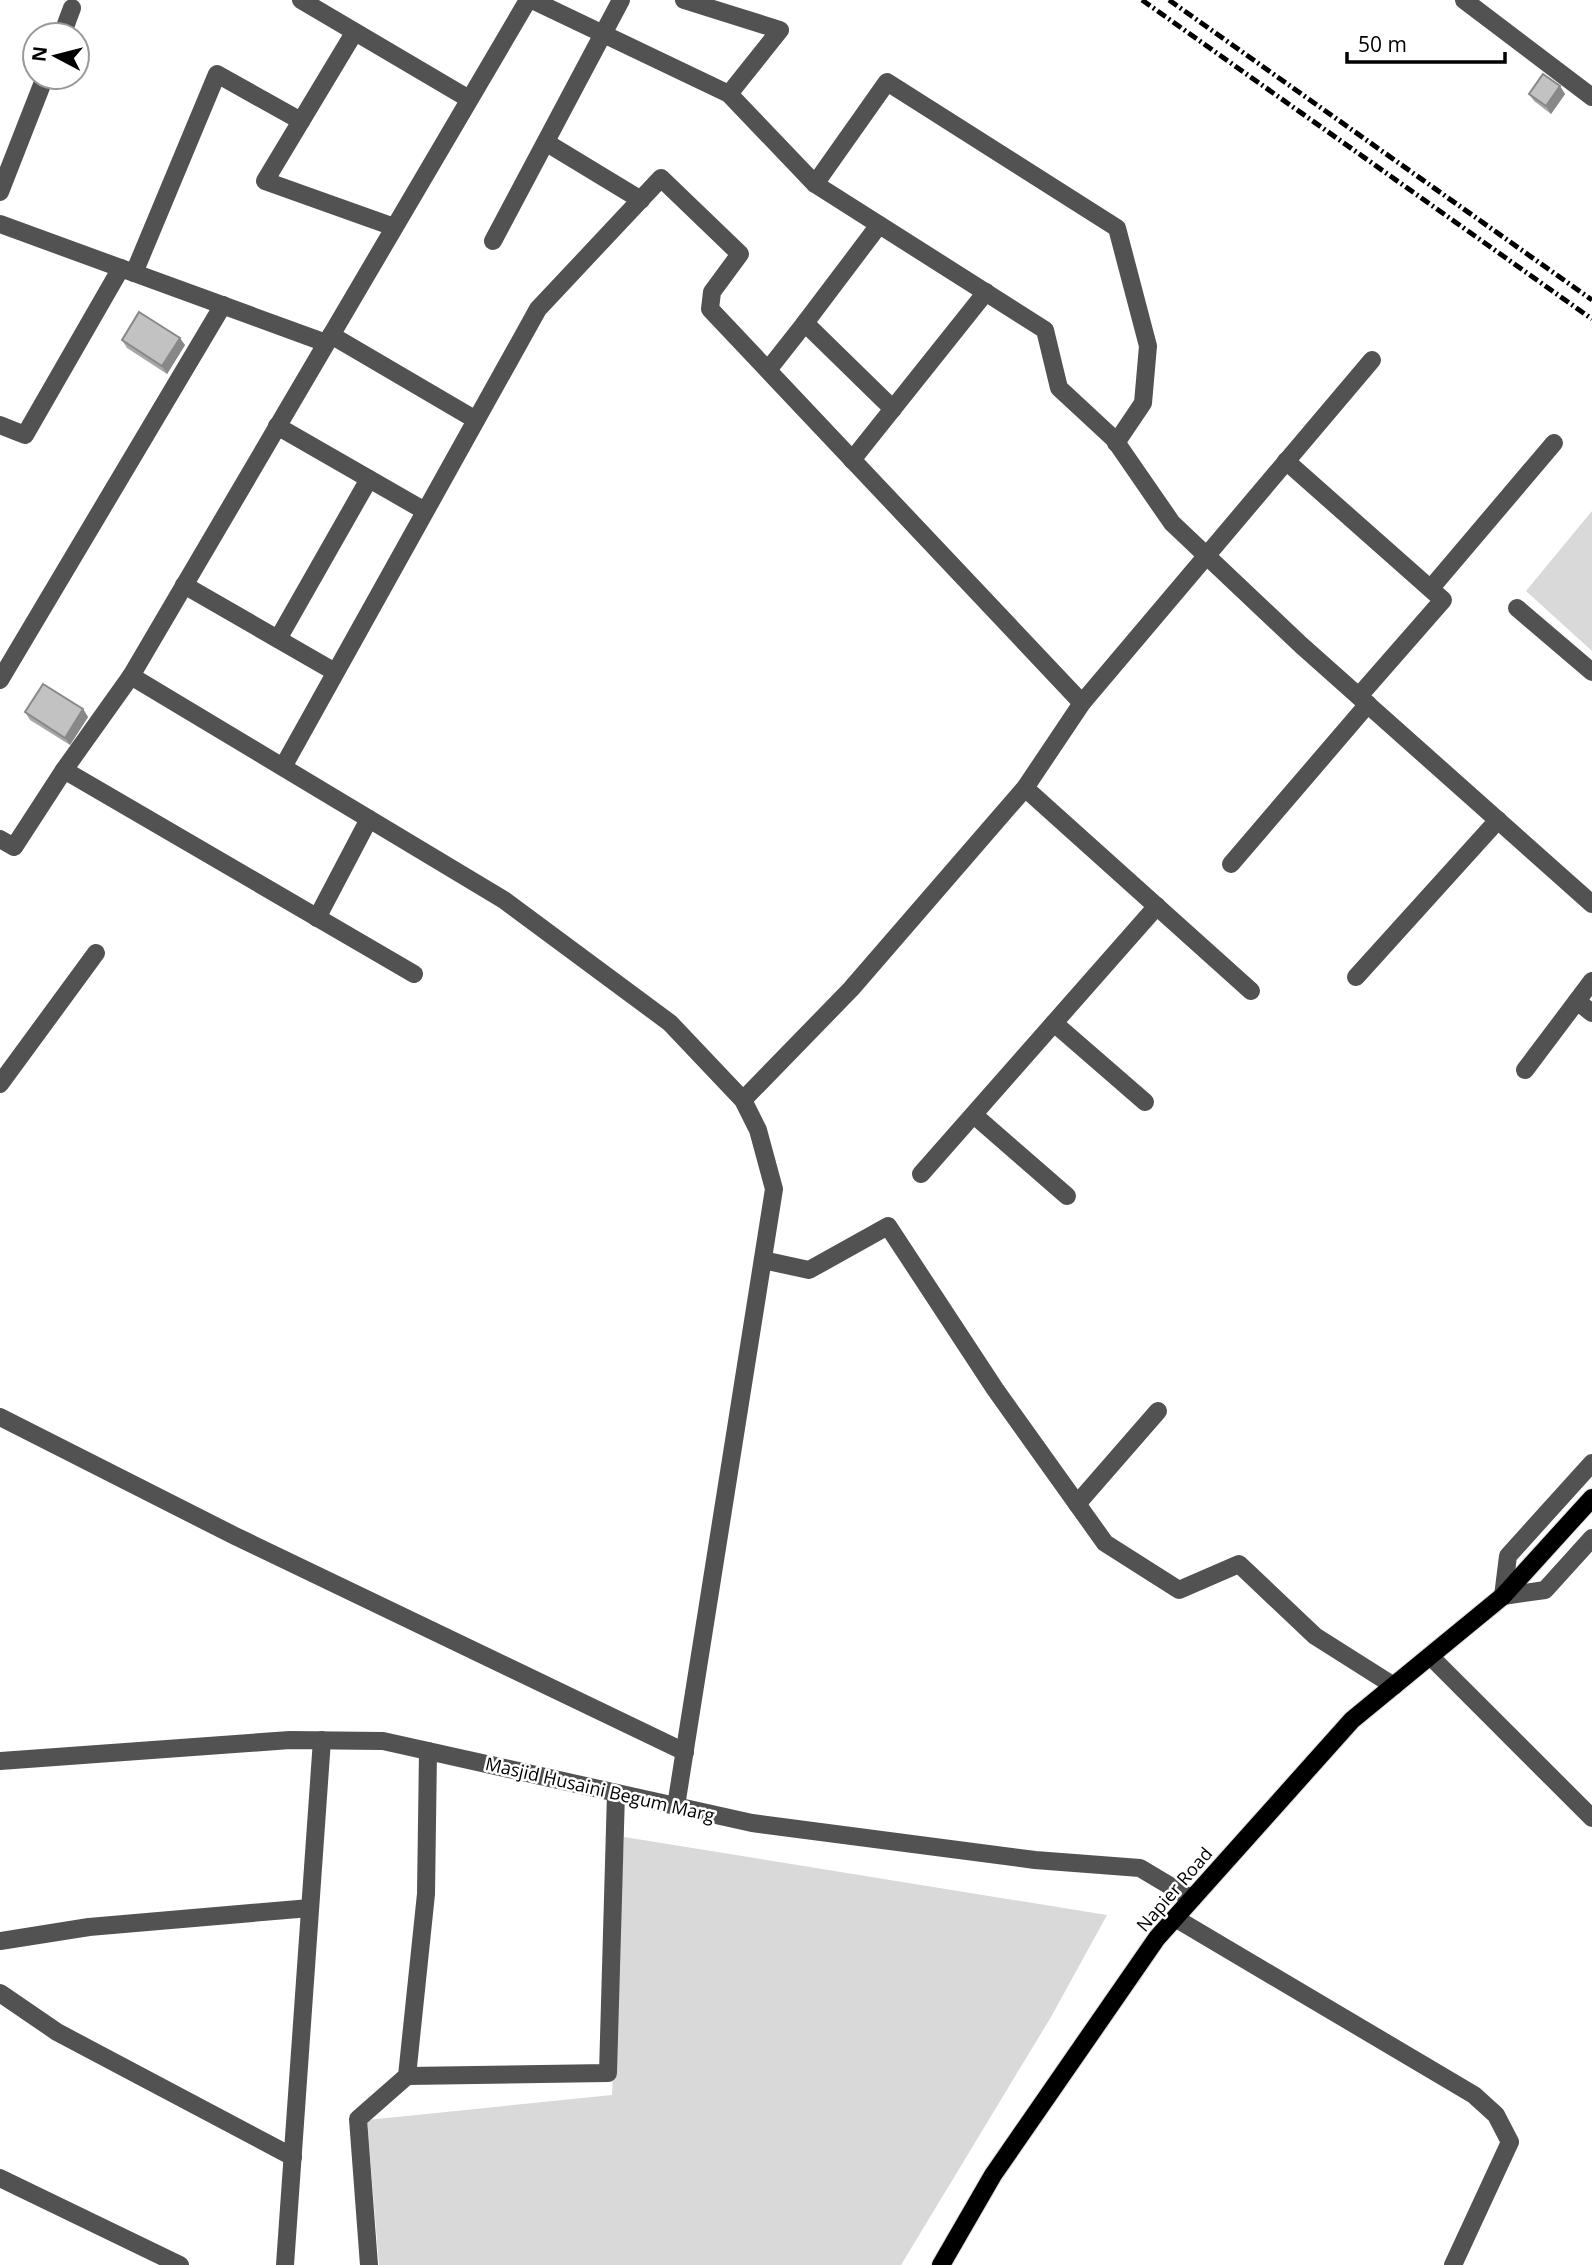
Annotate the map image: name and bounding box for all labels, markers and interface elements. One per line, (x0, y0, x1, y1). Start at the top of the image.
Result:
north arrow (21, 21, 91, 91)
scale bar (1347, 21, 1504, 65)
text: 50 m (1358, 30, 1407, 58)
text: N (25, 45, 53, 63)
street label: Masjid Husaini Begum Marg (483, 1751, 717, 1827)
street label: Napier Road (1131, 1842, 1217, 1936)

